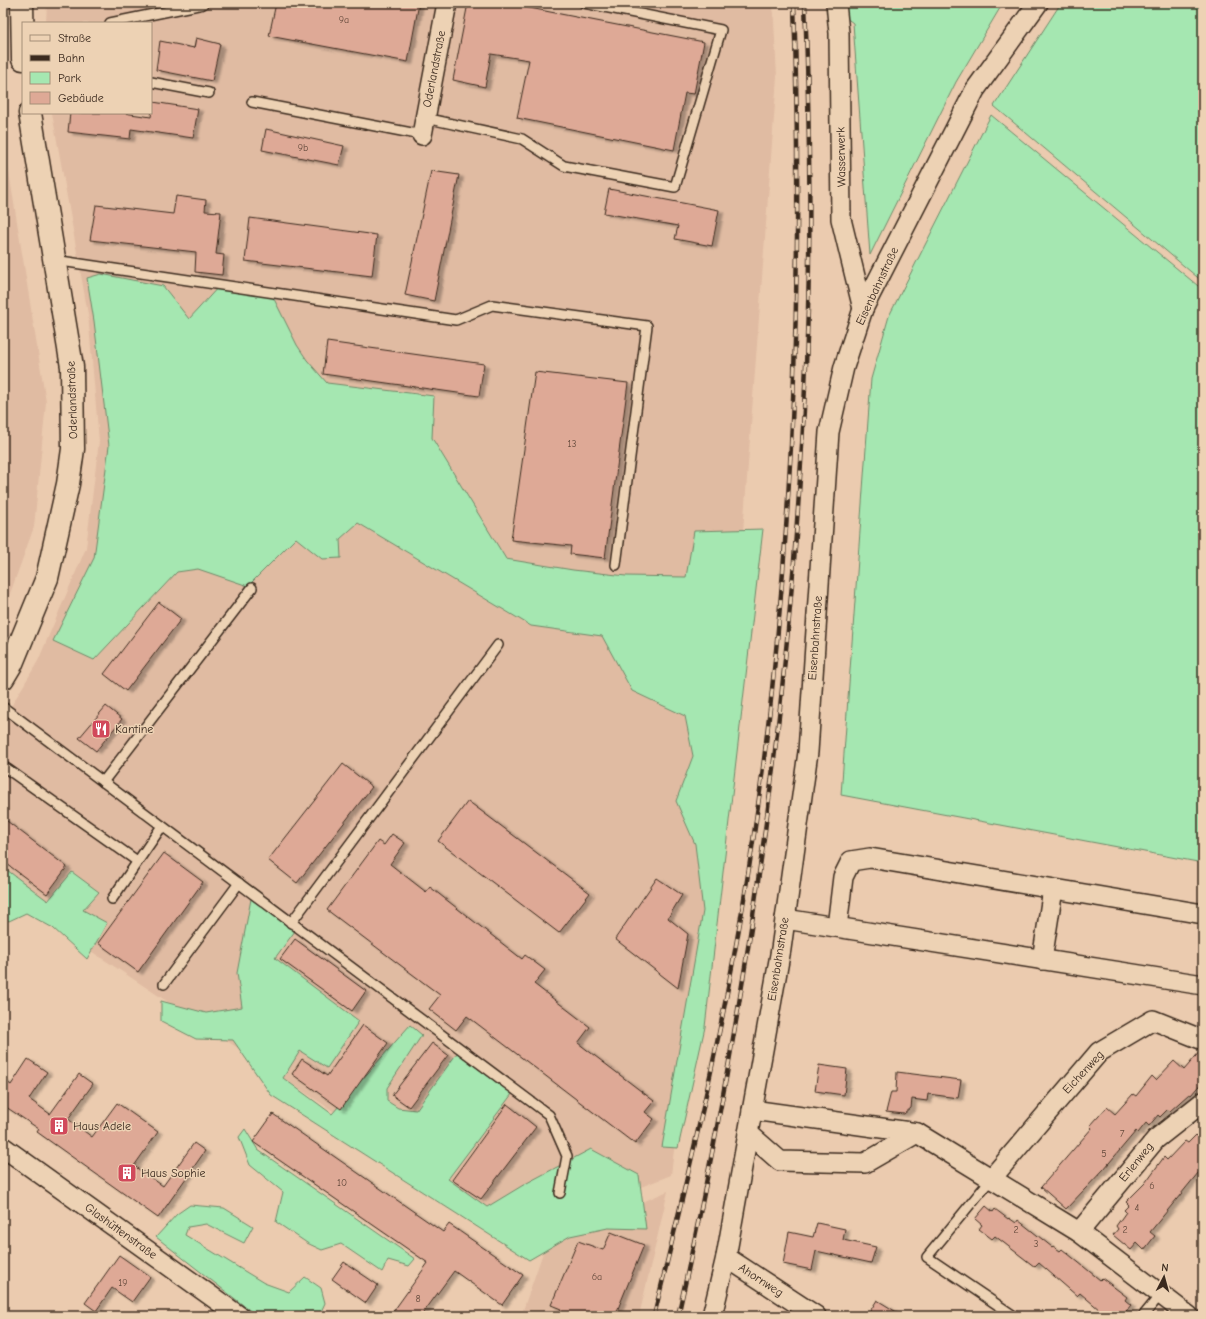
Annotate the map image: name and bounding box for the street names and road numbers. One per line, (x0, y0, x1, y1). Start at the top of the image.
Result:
street label: Oderlandstraße (420, 29, 448, 109)
street label: Wasserwerk (833, 127, 849, 187)
street label: Eisenbahnstraße (853, 245, 901, 327)
street label: Oderlandstraße (64, 361, 80, 439)
street label: Eisenbahnstraße (805, 595, 825, 681)
street label: Eisenbahnstraße (764, 916, 792, 1002)
street label: Eichenweg (1059, 1047, 1107, 1097)
street label: Erlenweg (1116, 1139, 1156, 1185)
street label: Glashüttenstraße (82, 1200, 160, 1262)
street label: Ahornweg (736, 1260, 786, 1300)

